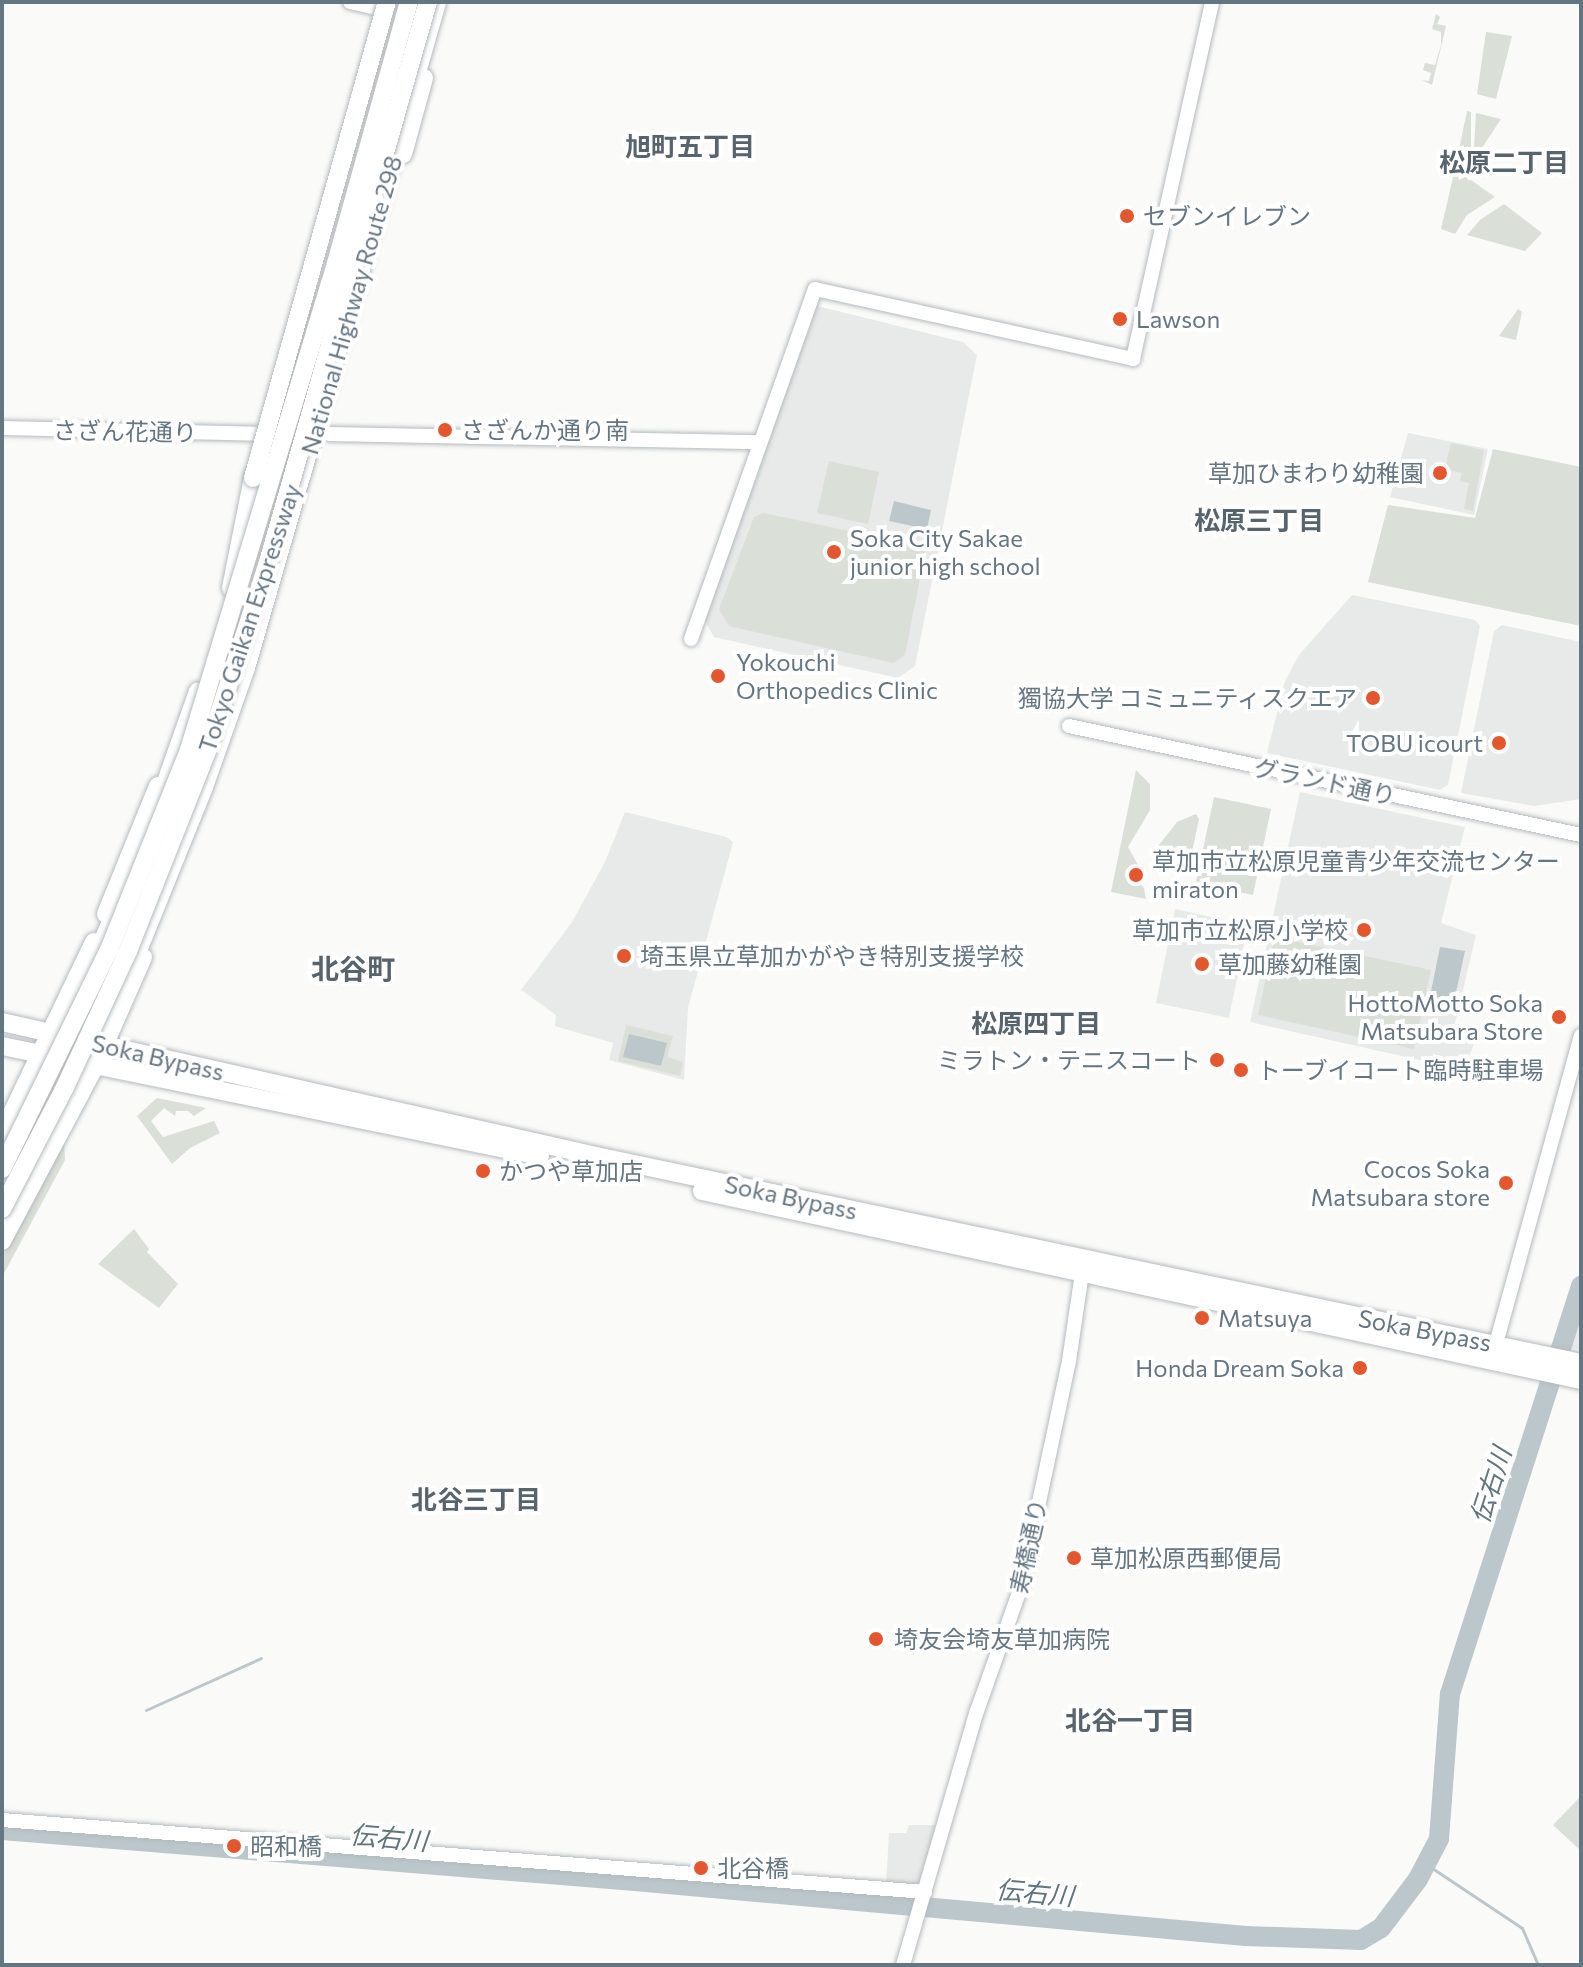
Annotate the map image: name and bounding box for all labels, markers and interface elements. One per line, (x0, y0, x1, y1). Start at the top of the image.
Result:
district label: 旭町五丁目 (625, 130, 755, 162)
district label: 松原二丁目 (1439, 146, 1569, 178)
street label: National Highway Route 298 (295, 152, 407, 458)
place label: セブンイレブン (1143, 202, 1311, 230)
marker: セブンイレブン (1118, 207, 1136, 225)
place label: Lawson (1136, 305, 1220, 333)
marker: Lawson (1111, 310, 1129, 328)
street label: さざん花通り (53, 415, 197, 447)
place label: さざんか通り南 (461, 416, 629, 444)
marker: さざんか通り南 (436, 421, 454, 439)
place label: 草加ひまわり幼稚園 (1208, 459, 1424, 487)
marker: 草加ひまわり幼稚園 (1431, 464, 1449, 482)
street label: Tokyo Gaikan Expressway (192, 480, 306, 756)
district label: 松原三丁目 (1194, 504, 1324, 536)
place label: Soka City Sakae junior high school (850, 524, 1041, 580)
marker: Soka City Sakae junior high school (825, 543, 843, 561)
place label: Yokouchi Orthopedics Clinic (736, 648, 938, 704)
marker: Yokouchi Orthopedics Clinic (707, 665, 729, 687)
place label: 獨協大学 コミュニティスクエア (1016, 684, 1357, 712)
marker: 獨協大学 コミュニティスクエア (1364, 689, 1382, 707)
place label: TOBU icourt (1346, 729, 1483, 757)
marker: TOBU icourt (1490, 734, 1508, 752)
street label: グランド通り (1252, 752, 1398, 810)
place label: 草加市立松原児童青少年交流センター miraton (1152, 847, 1560, 903)
marker: 草加市立松原児童青少年交流センター miraton (1127, 866, 1145, 884)
place label: 草加市立松原小学校 (1132, 916, 1348, 944)
marker: 草加市立松原小学校 (1355, 921, 1373, 939)
place label: 埼玉県立草加かがやき特別支援学校 (640, 942, 1024, 970)
marker: 埼玉県立草加かがやき特別支援学校 (615, 947, 633, 965)
place label: 草加藤幼稚園 (1218, 950, 1362, 978)
district label: 北谷町 (311, 951, 395, 985)
marker: 草加藤幼稚園 (1193, 955, 1211, 973)
place label: HottoMotto Soka Matsubara Store (1348, 989, 1543, 1045)
district label: 松原四丁目 (971, 1007, 1101, 1039)
marker: HottoMotto Soka Matsubara Store (1550, 1008, 1568, 1026)
street label: Soka Bypass (89, 1028, 227, 1086)
place label: ミラトン・テニスコート (937, 1046, 1201, 1074)
marker: ミラトン・テニスコート (1208, 1051, 1226, 1069)
place label: トーブイコート臨時駐車場 (1257, 1056, 1545, 1084)
marker: トーブイコート臨時駐車場 (1232, 1061, 1250, 1079)
place label: Cocos Soka Matsubara store (1311, 1155, 1490, 1211)
place label: かつや草加店 (499, 1157, 643, 1185)
marker: かつや草加店 (474, 1162, 492, 1180)
street label: Soka Bypass (722, 1169, 860, 1225)
marker: Cocos Soka Matsubara store (1497, 1174, 1515, 1192)
street label: Soka Bypass (1356, 1303, 1494, 1357)
place label: Matsuya (1218, 1304, 1312, 1332)
marker: Matsuya (1193, 1309, 1211, 1327)
place label: Honda Dream Soka (1135, 1354, 1344, 1382)
marker: Honda Dream Soka (1351, 1359, 1369, 1377)
water label: 伝右川 (1463, 1443, 1517, 1527)
district label: 北谷三丁目 (411, 1483, 541, 1515)
street label: 寿橋通り (1004, 1496, 1052, 1596)
place label: 草加松原西郵便局 (1090, 1544, 1282, 1572)
marker: 草加松原西郵便局 (1065, 1549, 1083, 1567)
place label: 埼友会埼友草加病院 (894, 1625, 1110, 1653)
marker: 埼友会埼友草加病院 (865, 1628, 887, 1650)
district label: 北谷一丁目 (1065, 1704, 1195, 1736)
water label: 伝右川 (349, 1818, 429, 1856)
place label: 昭和橋 (250, 1832, 322, 1860)
marker: 昭和橋 (225, 1837, 243, 1855)
place label: 北谷橋 (717, 1854, 789, 1882)
marker: 北谷橋 (692, 1859, 710, 1877)
water label: 伝右川 (995, 1873, 1075, 1911)

